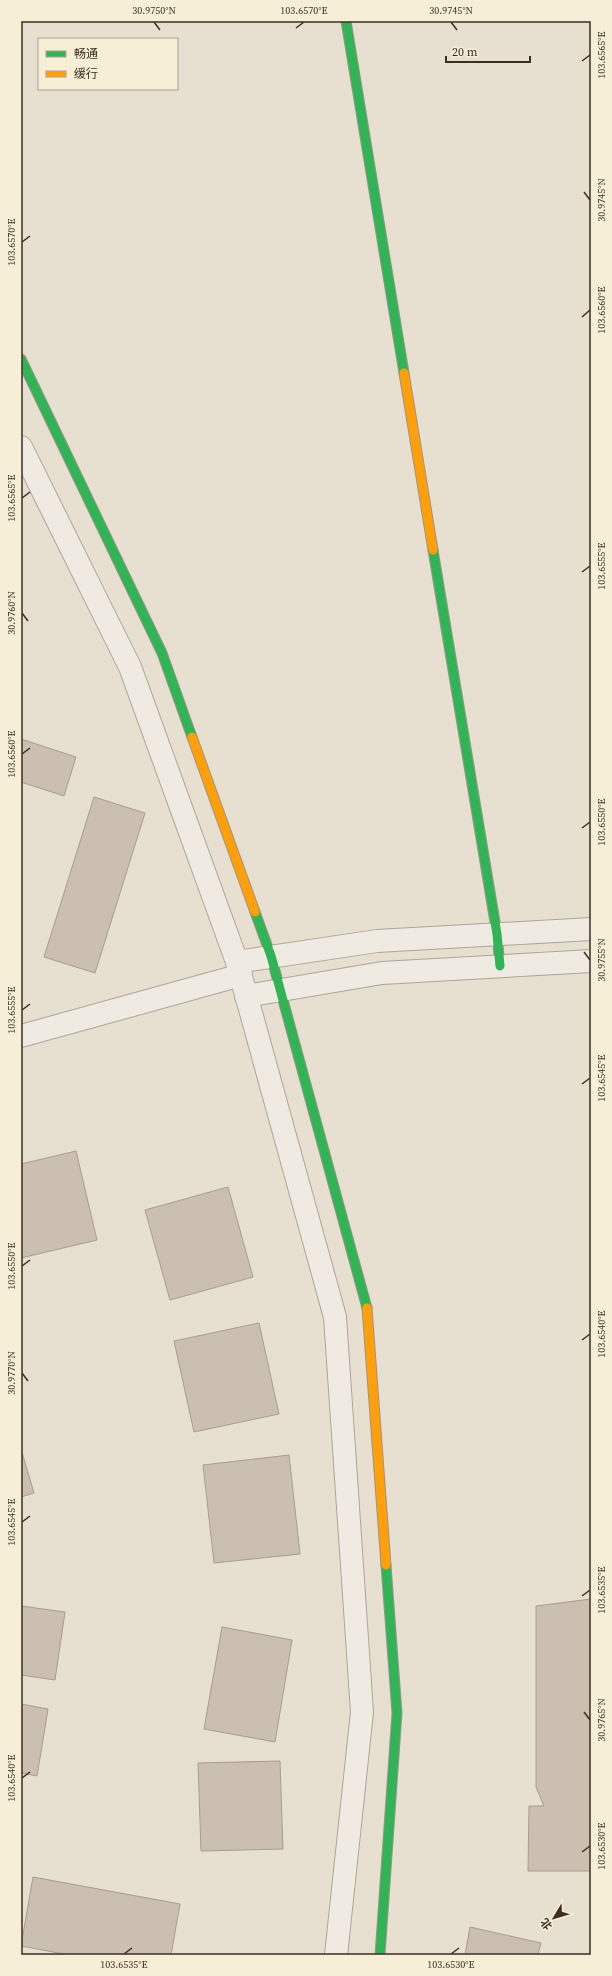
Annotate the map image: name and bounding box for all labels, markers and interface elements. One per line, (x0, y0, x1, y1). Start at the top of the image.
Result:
text: 30.9750°N (132, 4, 176, 17)
text: 103.6570°E (280, 4, 328, 17)
text: 30.9745°N (429, 4, 473, 17)
text: 103.6565°E (595, 31, 608, 79)
legend (38, 38, 178, 90)
scale bar (446, 38, 530, 64)
text: 20 m (452, 44, 478, 60)
text: 畅通 (74, 46, 98, 62)
text: 缓行 (74, 66, 98, 82)
text: 30.9745°N (595, 178, 608, 222)
text: 103.6570°E (5, 218, 18, 266)
text: 103.6560°E (595, 286, 608, 334)
text: 103.6565°E (5, 474, 18, 522)
text: 103.6555°E (595, 542, 608, 590)
text: 30.9760°N (5, 591, 18, 635)
text: 103.6560°E (5, 730, 18, 778)
text: 103.6550°E (595, 798, 608, 846)
text: 30.9755°N (595, 938, 608, 982)
text: 103.6555°E (5, 986, 18, 1034)
text: 103.6545°E (595, 1054, 608, 1102)
text: 103.6550°E (5, 1242, 18, 1290)
text: 103.6540°E (595, 1310, 608, 1358)
text: 30.9770°N (5, 1351, 18, 1395)
text: 103.6545°E (5, 1498, 18, 1546)
text: 103.6535°E (595, 1566, 608, 1614)
text: 30.9765°N (595, 1698, 608, 1742)
text: 103.6540°E (5, 1754, 18, 1802)
text: 103.6530°E (595, 1822, 608, 1870)
north arrow (534, 1898, 574, 1938)
text: 北 (537, 1915, 556, 1933)
text: 103.6535°E (100, 1958, 148, 1971)
text: 103.6530°E (427, 1958, 475, 1971)

